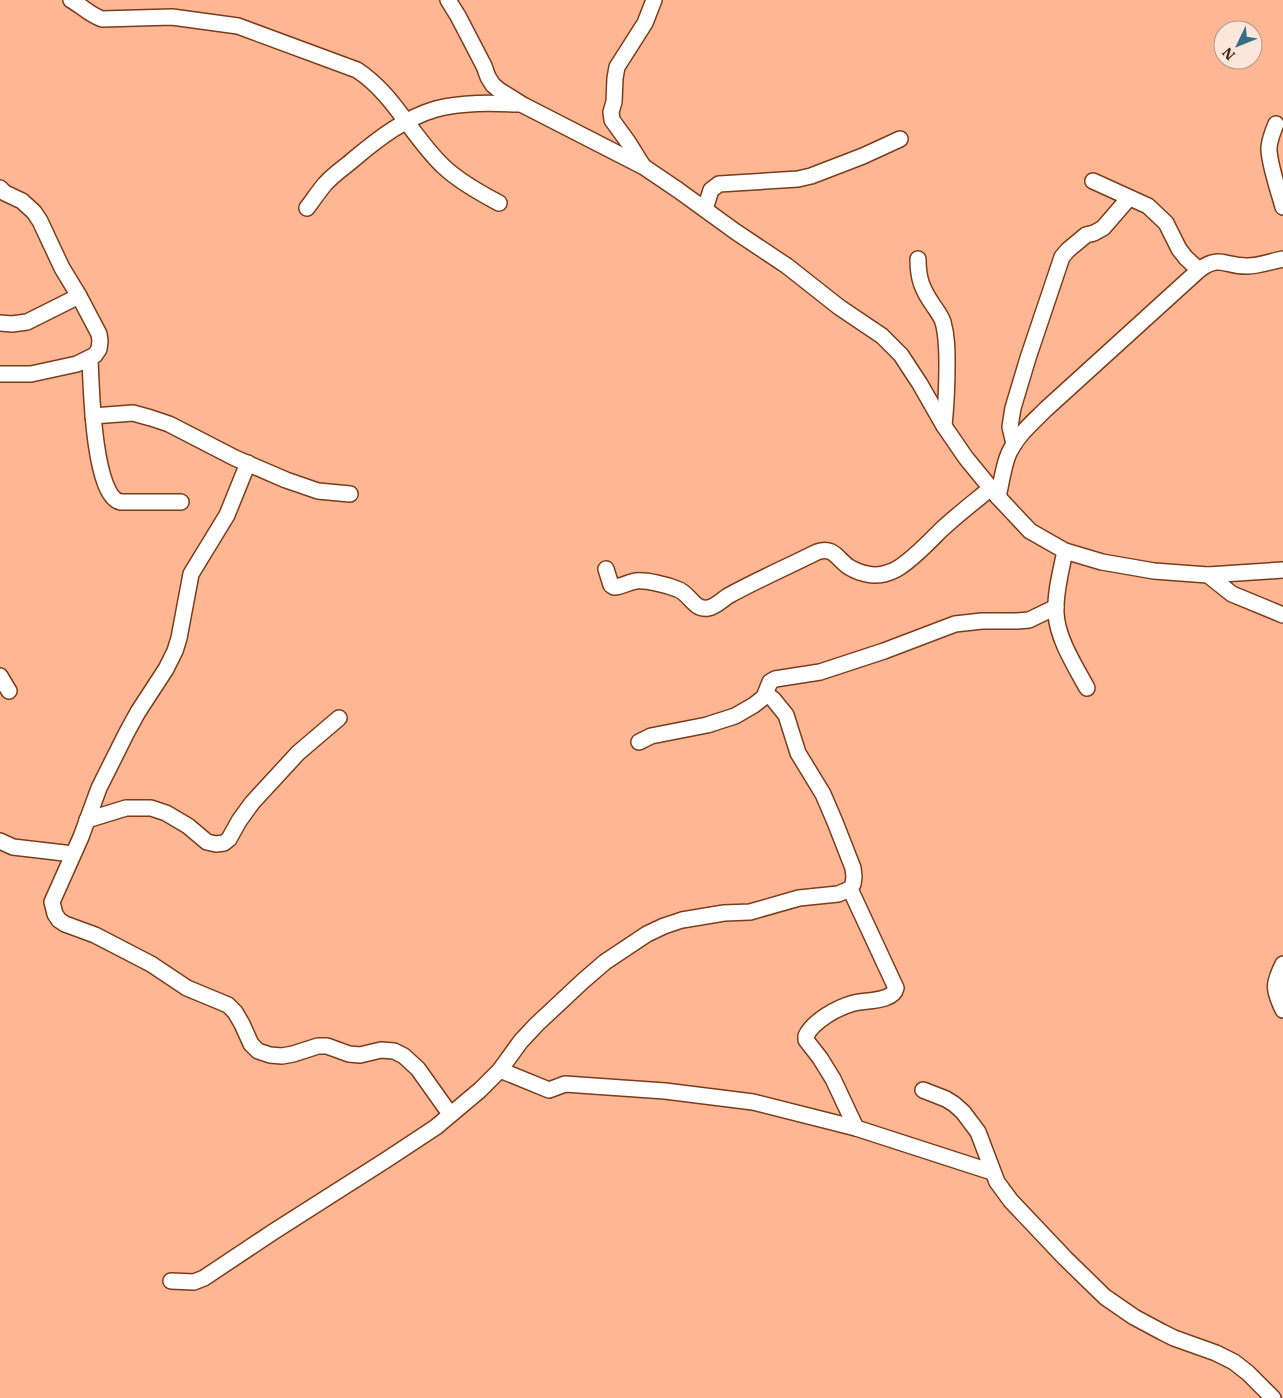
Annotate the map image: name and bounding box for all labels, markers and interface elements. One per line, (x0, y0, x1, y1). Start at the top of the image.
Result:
north arrow (1213, 20, 1263, 70)
text: N (1218, 44, 1239, 64)

